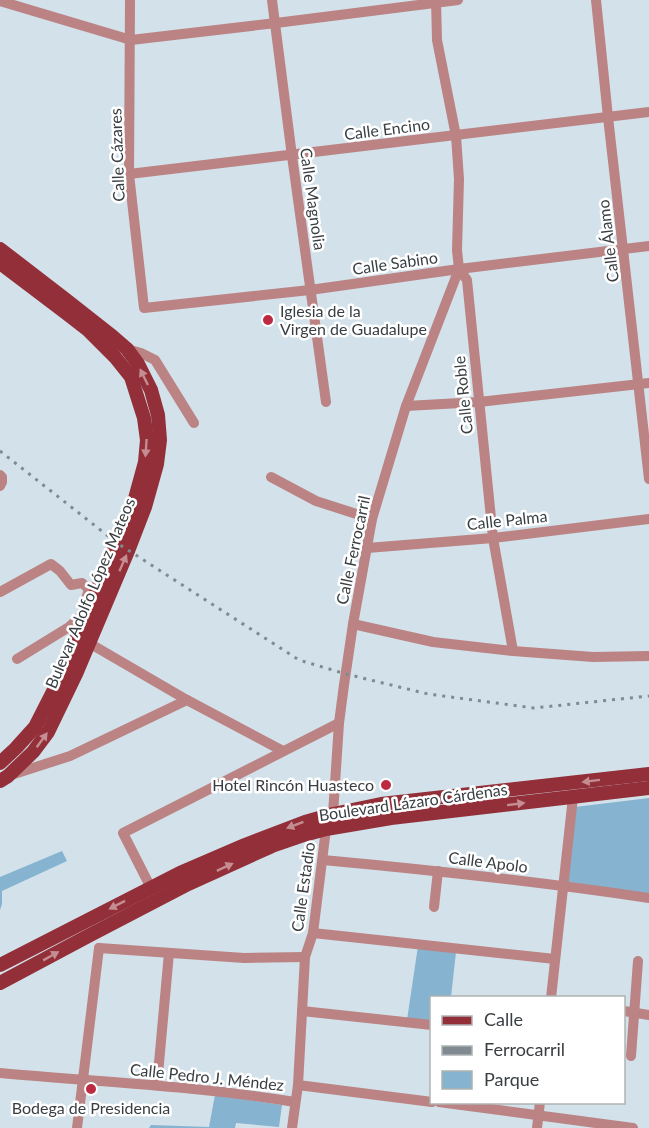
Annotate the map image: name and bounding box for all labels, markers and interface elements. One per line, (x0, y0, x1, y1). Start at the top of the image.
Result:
street label: Calle Cázares (105, 108, 128, 202)
street label: Calle Encino (343, 114, 431, 143)
street label: Calle Magnolia (297, 147, 330, 251)
street label: Calle Álamo (593, 199, 622, 283)
street label: Calle Sabino (351, 247, 439, 278)
place label: Iglesia de la Virgen de Guadalupe (280, 301, 427, 338)
marker: Iglesia de la Virgen de Guadalupe (261, 313, 275, 327)
street label: Calle Roble (449, 355, 476, 435)
one-way arrow (139, 368, 149, 385)
one-way arrow (142, 438, 151, 457)
street label: Calle Ferrocarril (332, 494, 373, 606)
street label: Bulevar Adolfo López Mateos (41, 495, 138, 691)
street label: Calle Palma (466, 506, 548, 533)
one-way arrow (119, 554, 128, 572)
one-way arrow (35, 732, 48, 748)
place label: Hotel Rincón Huasteco (212, 775, 374, 794)
one-way arrow (581, 776, 600, 786)
marker: Hotel Rincón Huasteco (379, 778, 393, 792)
street label: Boulevard Lázaro Cárdenas (317, 779, 509, 824)
one-way arrow (507, 799, 526, 808)
one-way arrow (286, 821, 304, 830)
street label: Calle Estadio (287, 841, 318, 933)
street label: Calle Apolo (447, 847, 529, 876)
one-way arrow (217, 863, 234, 872)
one-way arrow (109, 901, 126, 910)
one-way arrow (43, 951, 60, 961)
legend (430, 996, 625, 1104)
text: Calle (484, 1008, 523, 1030)
text: Ferrocarril (484, 1038, 565, 1060)
street label: Calle Pedro J. Méndez (129, 1059, 285, 1094)
text: Parque (484, 1068, 539, 1090)
marker: Bodega de Presidencia (84, 1082, 98, 1096)
place label: Bodega de Presidencia (12, 1098, 170, 1117)

